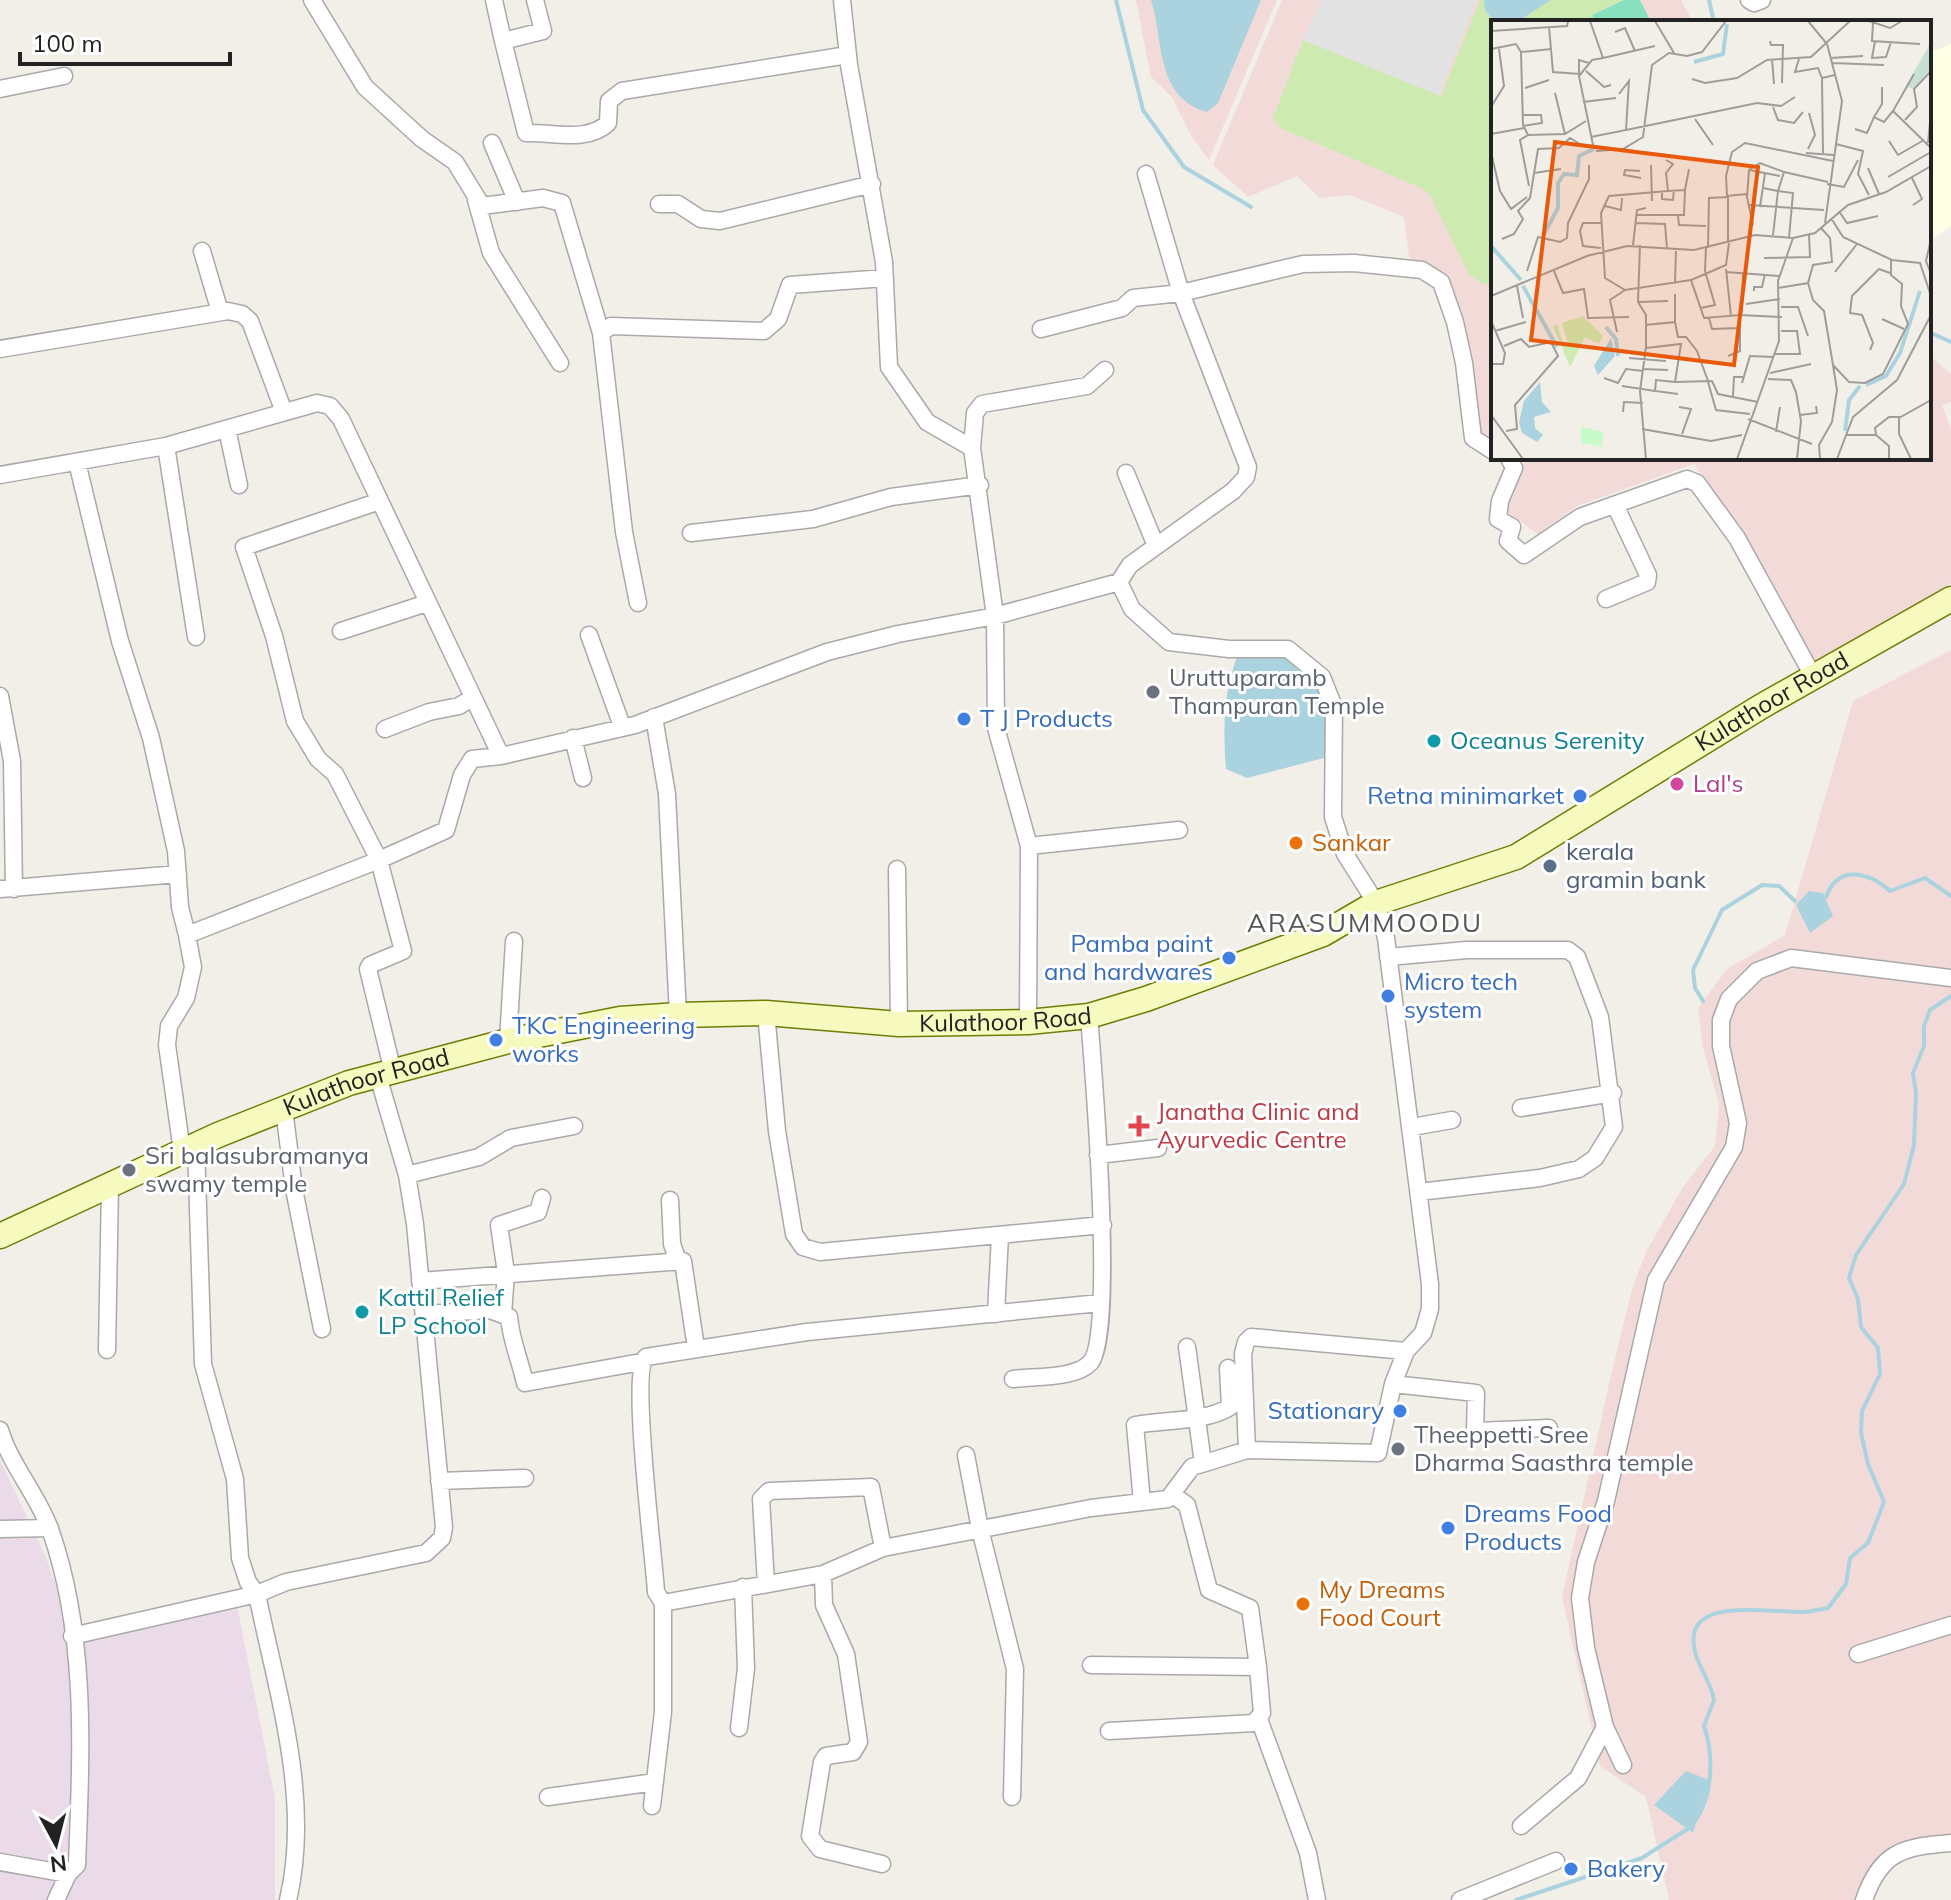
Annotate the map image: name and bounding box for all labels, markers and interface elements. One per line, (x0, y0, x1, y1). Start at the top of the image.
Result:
scale bar (20, 16, 230, 66)
inset map (1491, 20, 1931, 460)
text: 100 m (32, 28, 103, 58)
street label: Kulathoor Road (1689, 644, 1853, 757)
place label: Uruttuparamb Thampuran Temple (1169, 662, 1385, 720)
marker: Uruttuparamb Thampuran Temple (1144, 683, 1162, 701)
place label: T J Products (980, 703, 1113, 733)
marker: T J Products (955, 710, 973, 728)
place label: Oceanus Serenity (1450, 725, 1645, 755)
marker: Oceanus Serenity (1425, 732, 1443, 750)
place label: Lal's (1693, 768, 1743, 798)
marker: Lal's (1668, 775, 1686, 793)
place label: Retna minimarket (1367, 780, 1564, 810)
marker: Retna minimarket (1571, 787, 1589, 805)
place label: Sankar (1312, 827, 1391, 857)
marker: Sankar (1287, 834, 1305, 852)
place label: kerala gramin bank (1566, 836, 1706, 894)
marker: kerala gramin bank (1541, 857, 1559, 875)
district label: ARASUMMOODU (1247, 906, 1483, 939)
place label: Pamba paint and hardwares (1044, 928, 1213, 986)
marker: Pamba paint and hardwares (1220, 949, 1238, 967)
place label: Micro tech system (1404, 966, 1518, 1024)
marker: Micro tech system (1379, 987, 1397, 1005)
street label: Kulathoor Road (919, 1000, 1093, 1038)
place label: TKC Engineering works (512, 1010, 695, 1068)
marker: TKC Engineering works (487, 1031, 505, 1049)
street label: Kulathoor Road (278, 1041, 452, 1122)
place label: Janatha Clinic and Ayurvedic Centre (1157, 1096, 1360, 1154)
marker: Janatha Clinic and Ayurvedic Centre (1128, 1115, 1150, 1137)
place label: Sri balasubramanya swamy temple (145, 1140, 369, 1198)
marker: Sri balasubramanya swamy temple (120, 1161, 138, 1179)
place label: Kattil Relief LP School (378, 1282, 505, 1340)
marker: Kattil Relief LP School (353, 1303, 371, 1321)
place label: Stationary (1268, 1395, 1384, 1425)
marker: Stationary (1391, 1402, 1409, 1420)
place label: Theeppetti Sree Dharma Saasthra temple (1414, 1419, 1694, 1477)
marker: Theeppetti Sree Dharma Saasthra temple (1389, 1440, 1407, 1458)
place label: Dreams Food Products (1464, 1498, 1612, 1556)
marker: Dreams Food Products (1439, 1519, 1457, 1537)
place label: My Dreams Food Court (1319, 1574, 1446, 1632)
marker: My Dreams Food Court (1294, 1595, 1312, 1613)
north arrow (16, 1804, 96, 1884)
text: N (48, 1849, 68, 1879)
place label: Bakery (1587, 1853, 1665, 1883)
marker: Bakery (1562, 1860, 1580, 1878)

